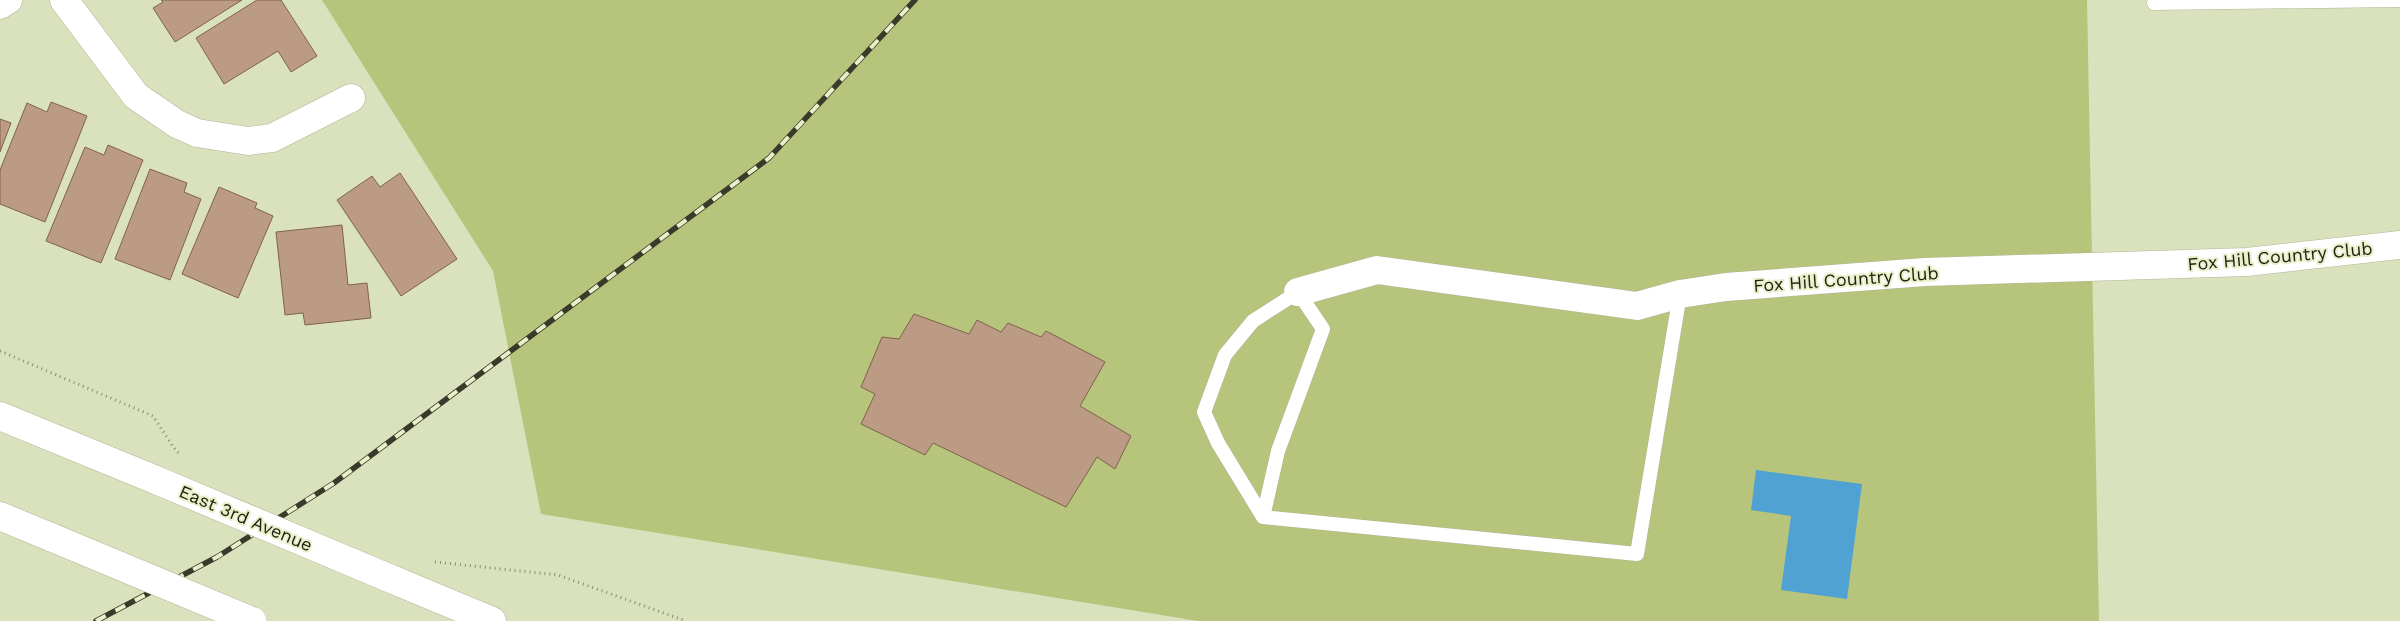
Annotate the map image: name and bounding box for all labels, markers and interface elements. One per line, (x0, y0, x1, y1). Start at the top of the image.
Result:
street label: Fox Hill Country Club (2187, 237, 2373, 275)
street label: Fox Hill Country Club (1753, 262, 1939, 296)
street label: East 3rd Avenue (176, 480, 316, 556)

